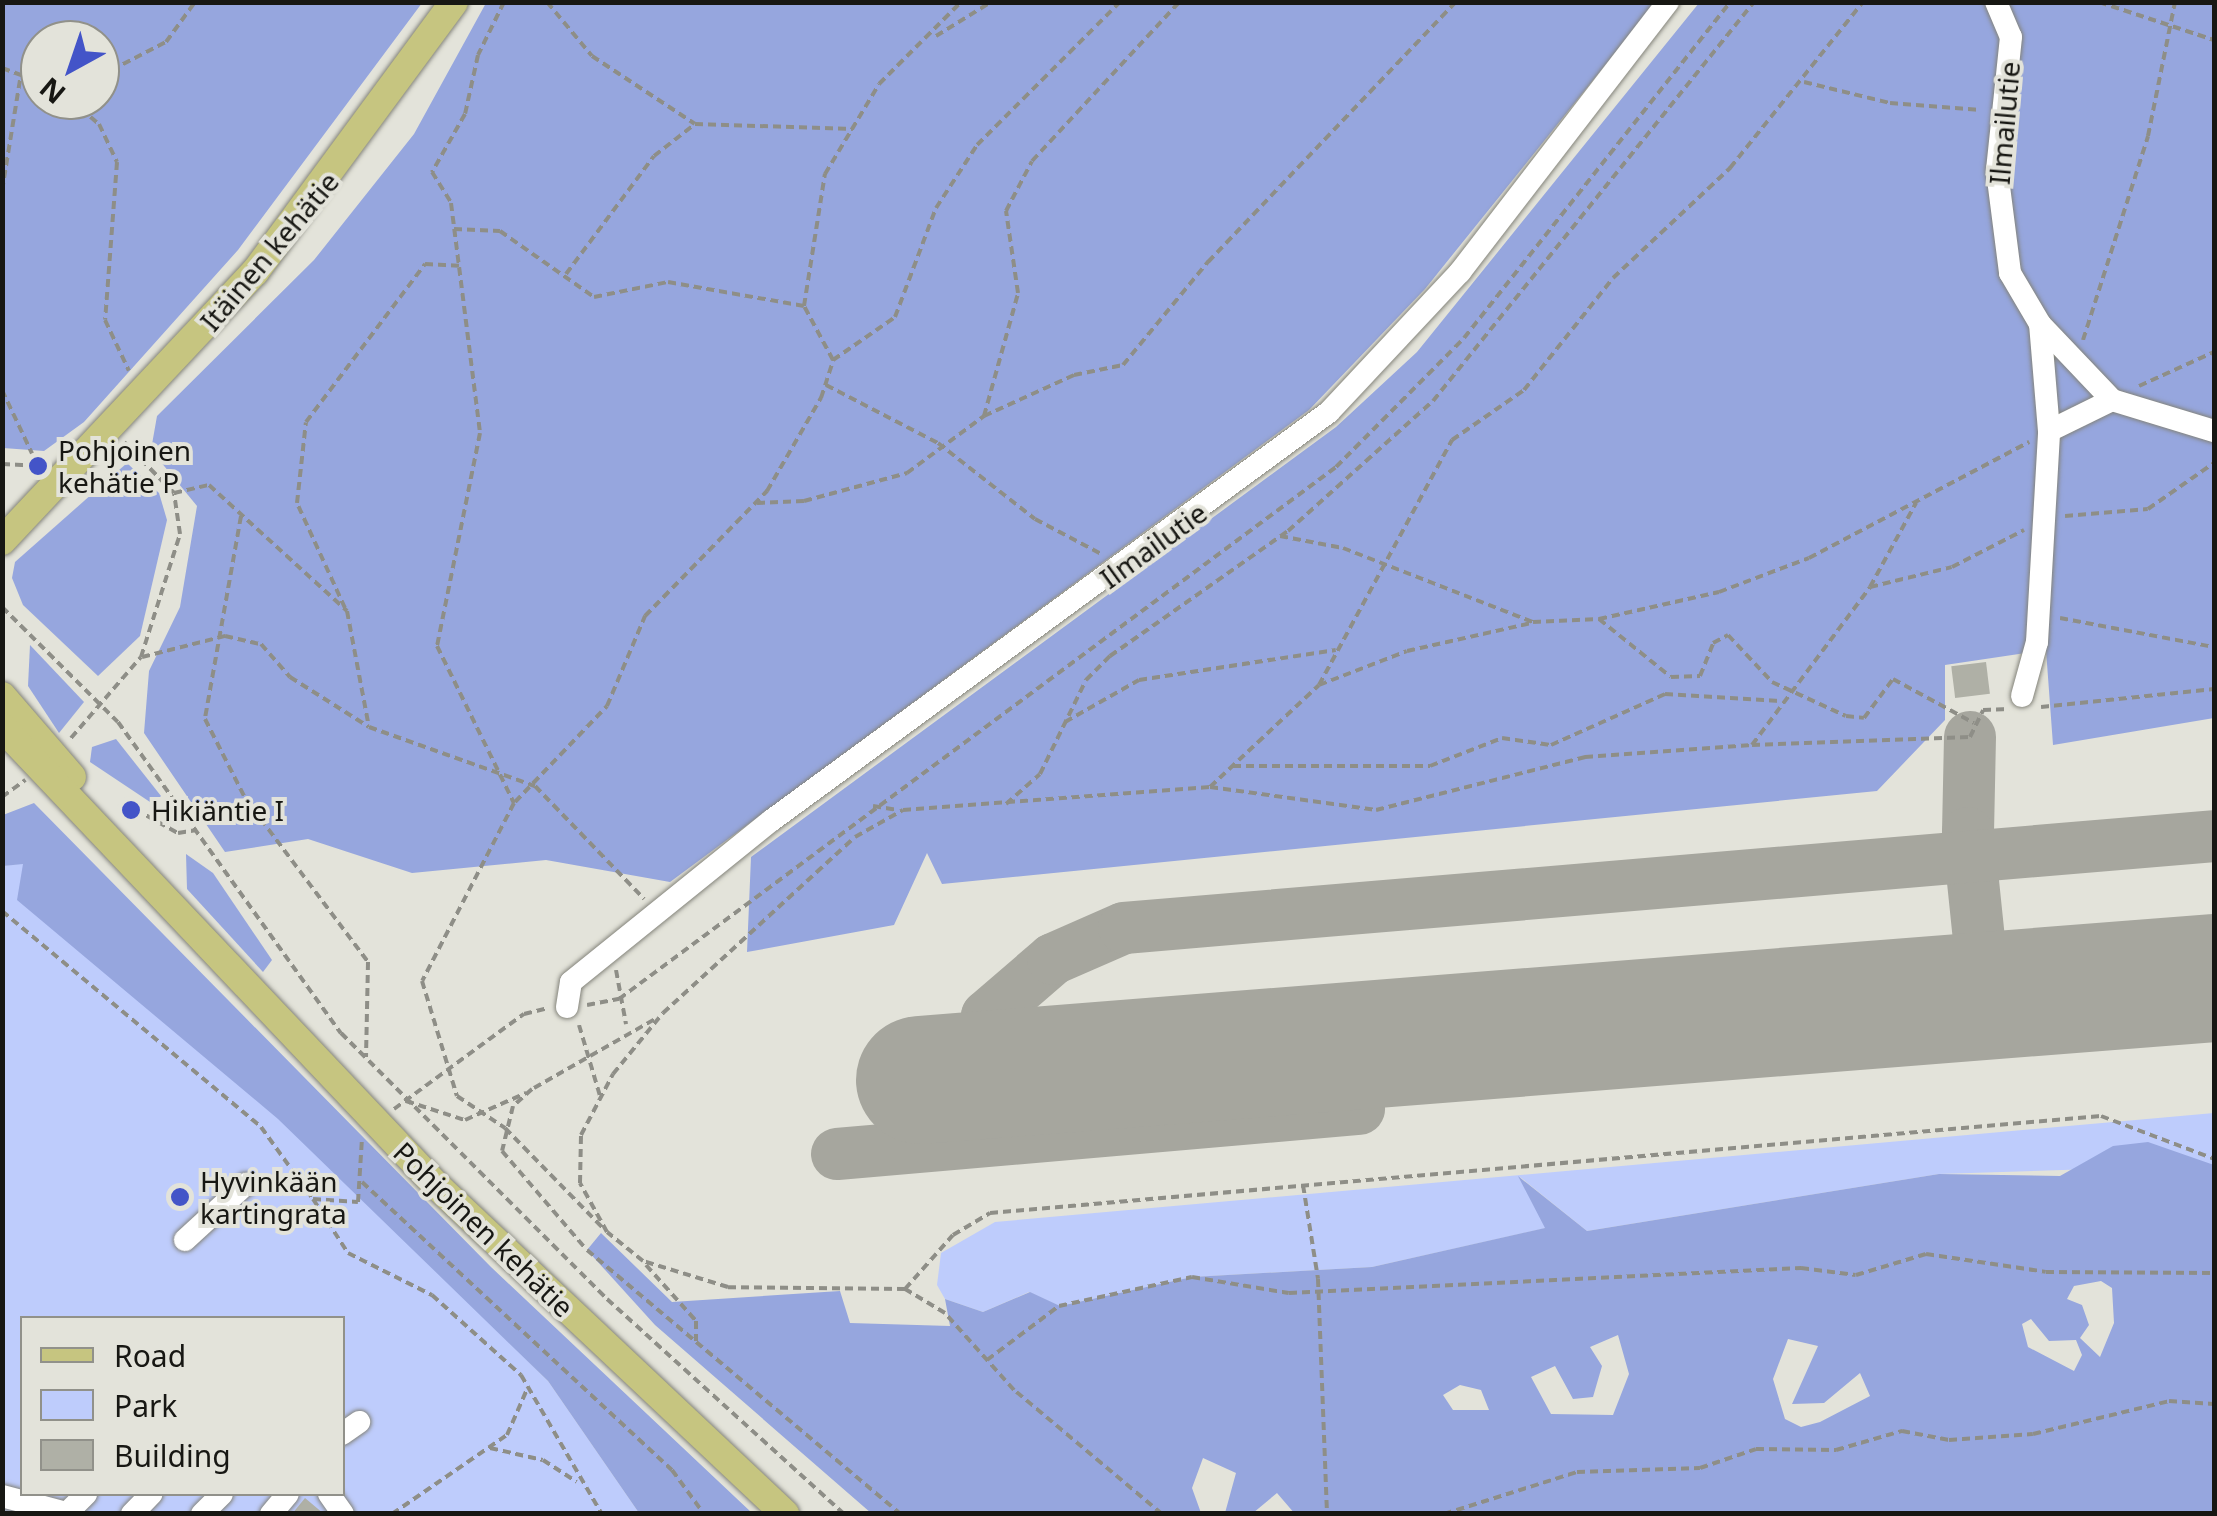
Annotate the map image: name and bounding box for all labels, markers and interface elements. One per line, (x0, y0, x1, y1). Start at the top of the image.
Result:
north arrow (20, 20, 120, 120)
street label: Ilmailutie (1982, 60, 2026, 186)
text: N (31, 70, 73, 113)
street label: Itäinen kehätie (193, 165, 345, 337)
place label: Pohjoinen kehätie P (58, 433, 191, 499)
marker: Pohjoinen kehätie P (27, 455, 49, 477)
street label: Ilmailutie (1093, 495, 1213, 595)
place label: Hikiäntie I (151, 793, 284, 827)
marker: Hikiäntie I (120, 799, 142, 821)
street label: Pohjoinen kehätie (387, 1135, 581, 1323)
place label: Hyvinkään kartingrata (200, 1164, 347, 1230)
marker: Hyvinkään kartingrata (169, 1186, 191, 1208)
legend (20, 1316, 345, 1496)
text: Road (114, 1335, 186, 1376)
text: Park (114, 1385, 177, 1426)
text: Building (114, 1435, 231, 1476)

